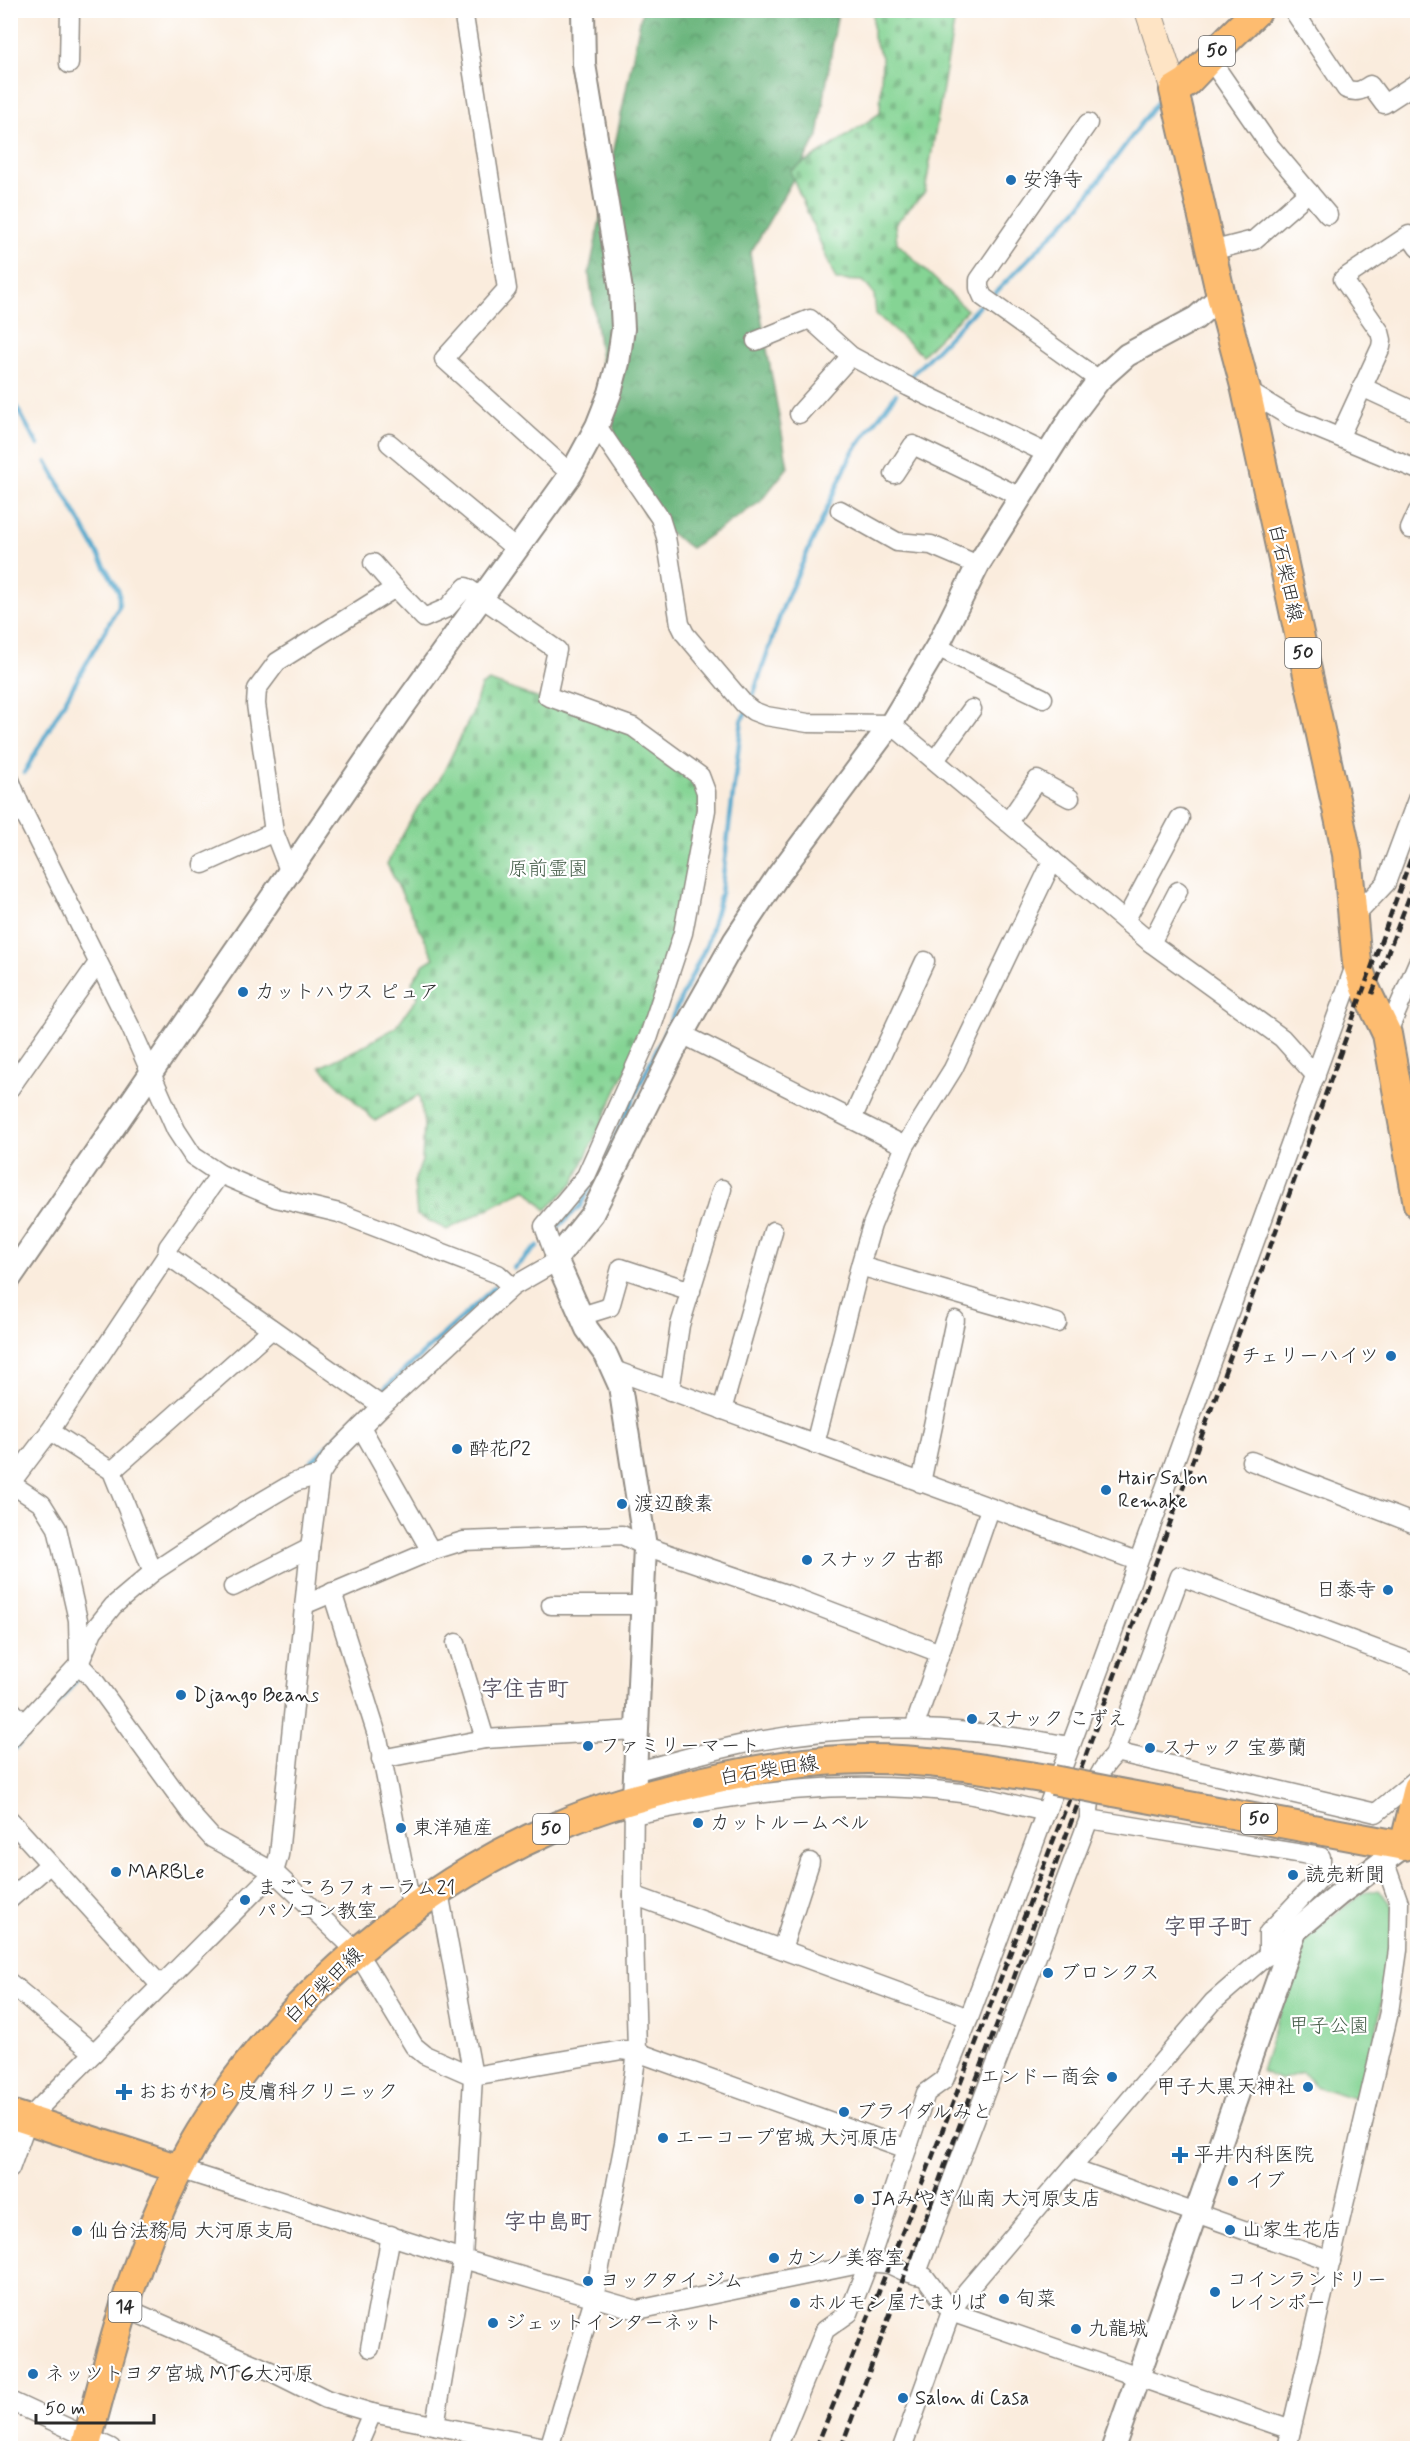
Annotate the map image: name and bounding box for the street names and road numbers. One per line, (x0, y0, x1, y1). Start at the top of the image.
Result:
road number: 50 (1199, 36, 1235, 66)
street label: 白石柴田線 (1261, 521, 1309, 625)
road number: 50 (1285, 638, 1321, 668)
street label: 白石柴田線 (718, 1750, 820, 1792)
road number: 50 (1241, 1804, 1277, 1834)
road number: 50 (533, 1814, 569, 1844)
street label: 白石柴田線 (279, 1942, 369, 2030)
road number: 14 (108, 2292, 142, 2322)

